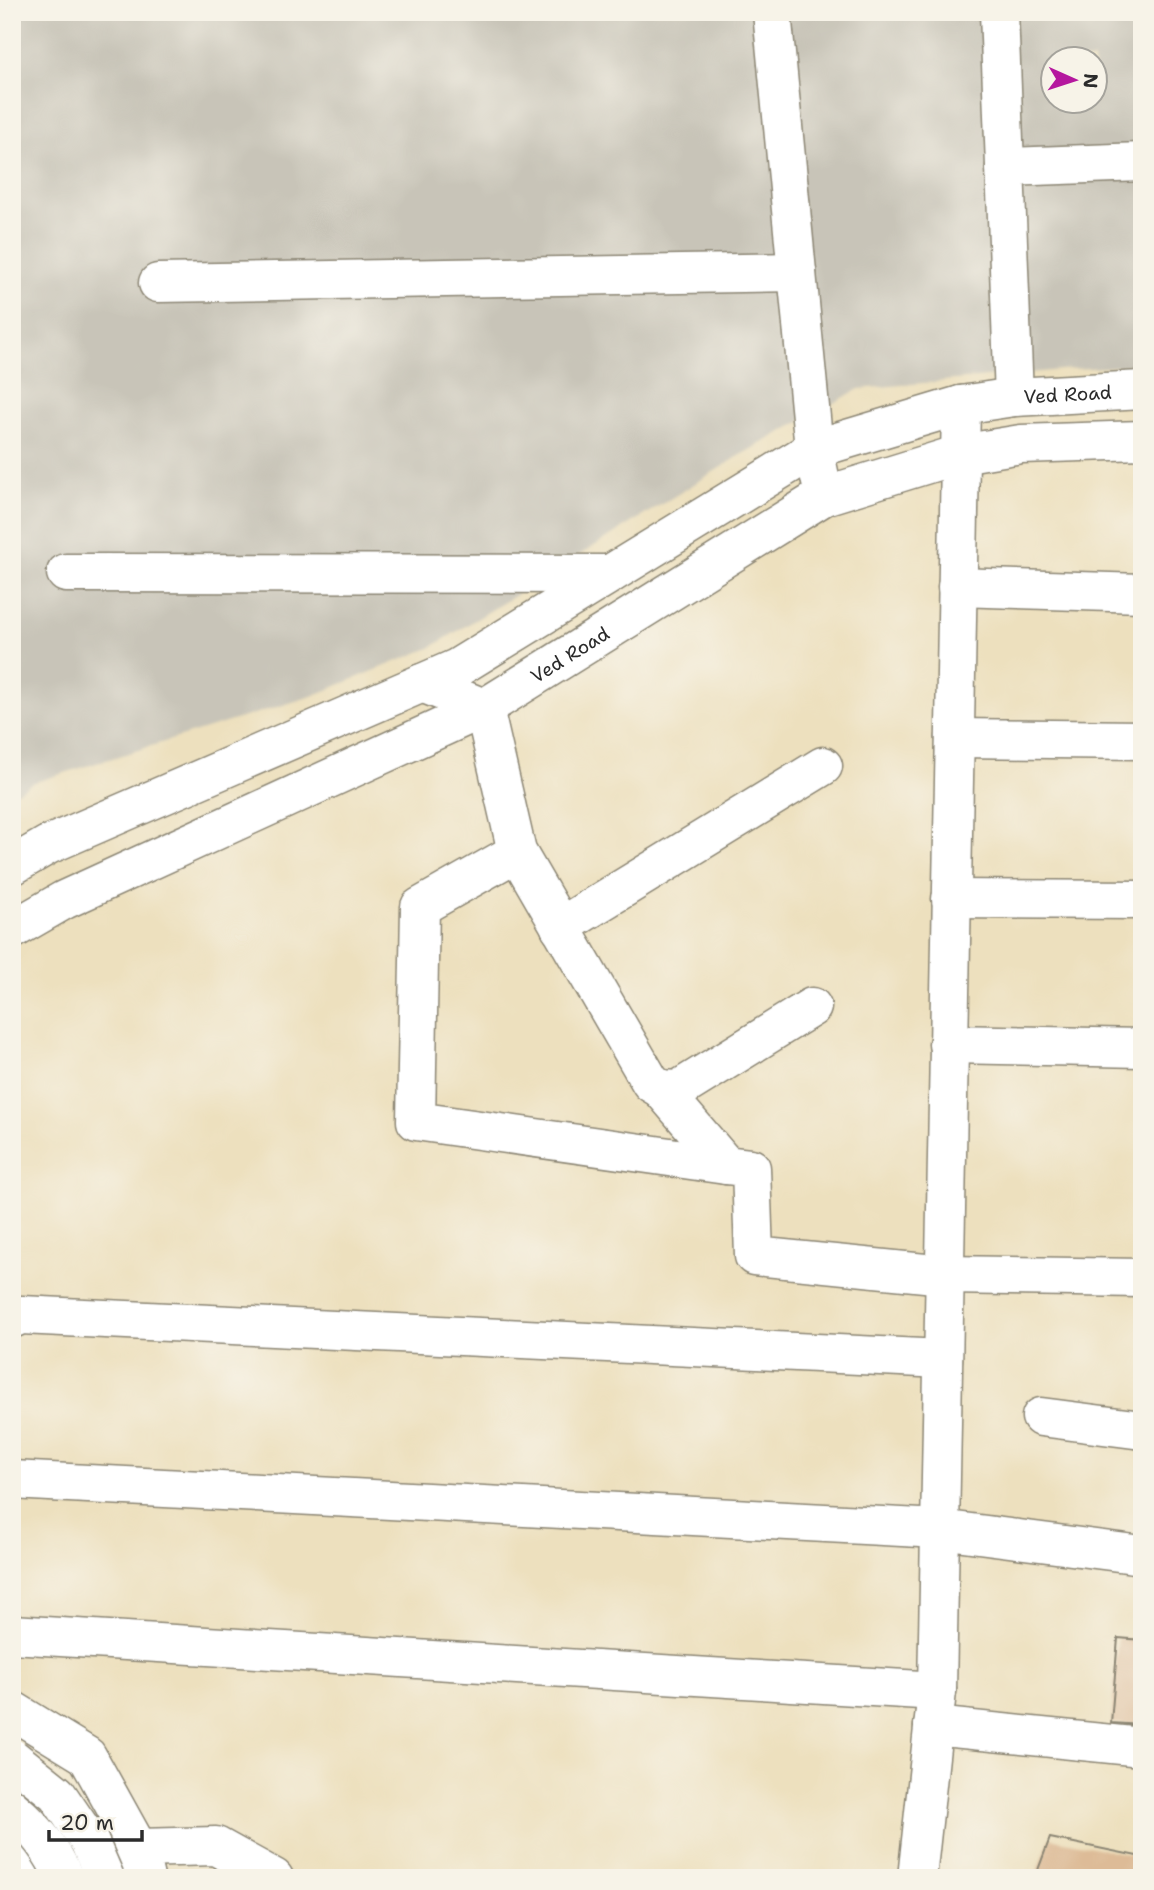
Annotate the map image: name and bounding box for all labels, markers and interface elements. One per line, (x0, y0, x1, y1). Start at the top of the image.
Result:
north arrow (1038, 46, 1108, 116)
text: N (1078, 73, 1103, 89)
street label: Ved Road (1023, 379, 1112, 409)
street label: Ved Road (526, 621, 614, 688)
scale bar (49, 1799, 142, 1843)
text: 20 m (60, 1809, 114, 1837)

